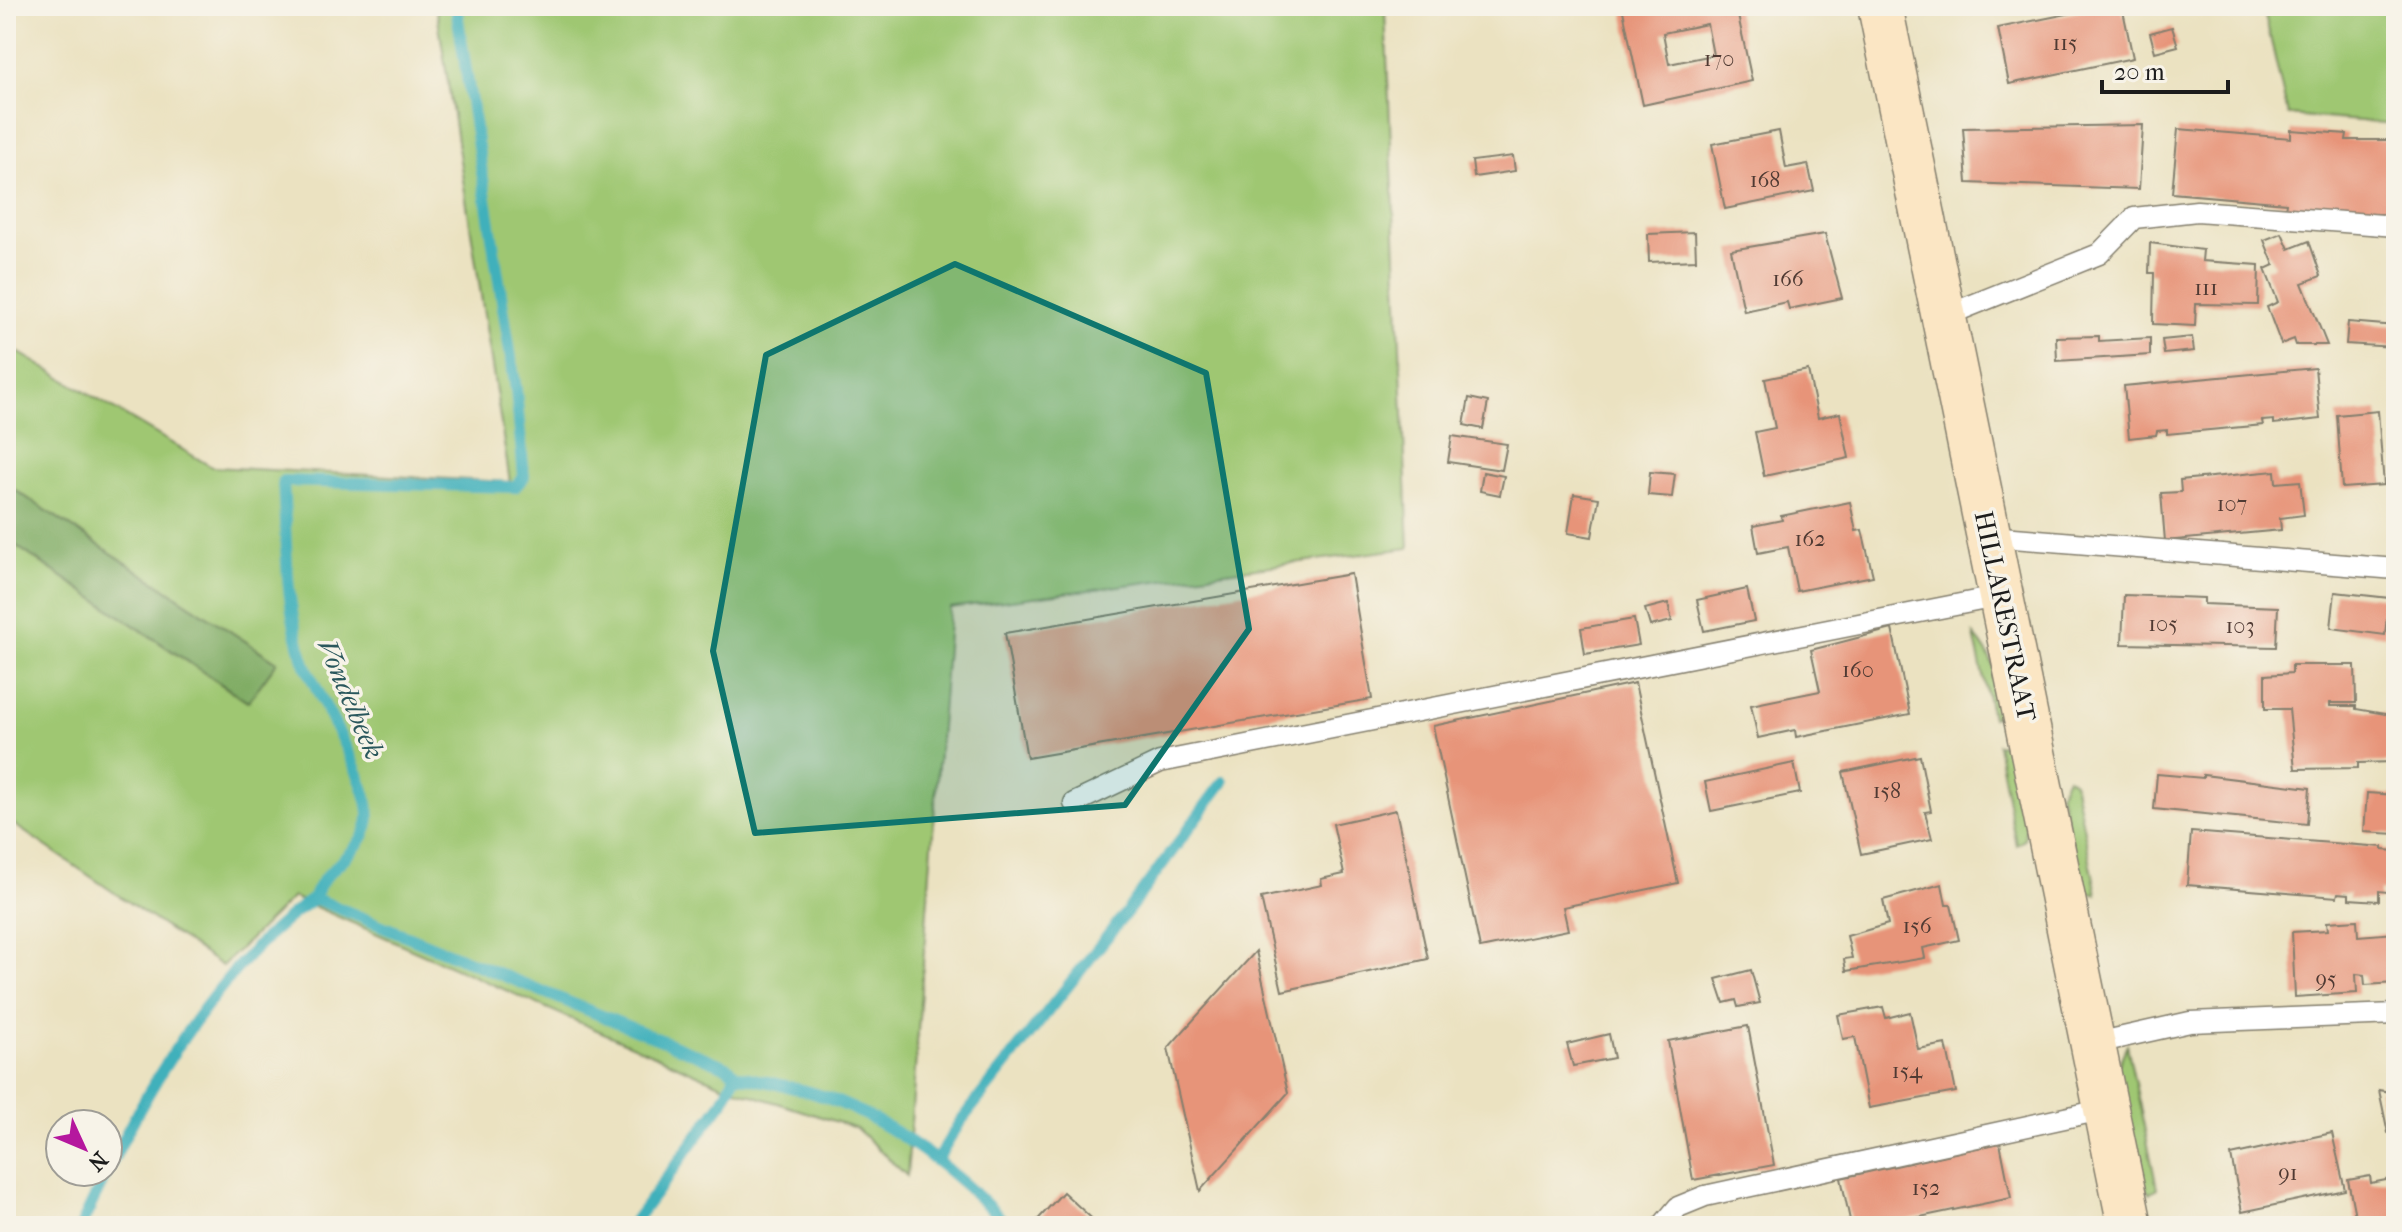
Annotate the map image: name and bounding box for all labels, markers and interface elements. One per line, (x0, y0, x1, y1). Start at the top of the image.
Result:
house number: 115 (2052, 30, 2078, 56)
scale bar (2102, 44, 2228, 94)
house number: 170 (1704, 46, 1734, 72)
text: 20 m (2114, 58, 2165, 86)
house number: 168 (1750, 167, 1780, 193)
house number: 166 (1772, 266, 1804, 292)
house number: 111 (2194, 275, 2218, 301)
house number: 107 (2217, 491, 2247, 517)
street label: HILLARESTRAAT (1968, 508, 2043, 725)
house number: 162 (1795, 526, 1825, 552)
house number: 105 (2148, 611, 2178, 637)
house number: 103 (2226, 613, 2254, 639)
water label: Vondelbeek (311, 634, 391, 764)
house number: 160 (1842, 657, 1874, 683)
house number: 158 (1873, 778, 1901, 804)
house number: 156 (1902, 913, 1932, 939)
house number: 95 (2315, 966, 2337, 992)
house number: 154 (1892, 1058, 1923, 1084)
north arrow (44, 1108, 124, 1188)
text: N (82, 1146, 113, 1176)
house number: 91 (2278, 1160, 2298, 1186)
house number: 152 (1912, 1175, 1940, 1201)

